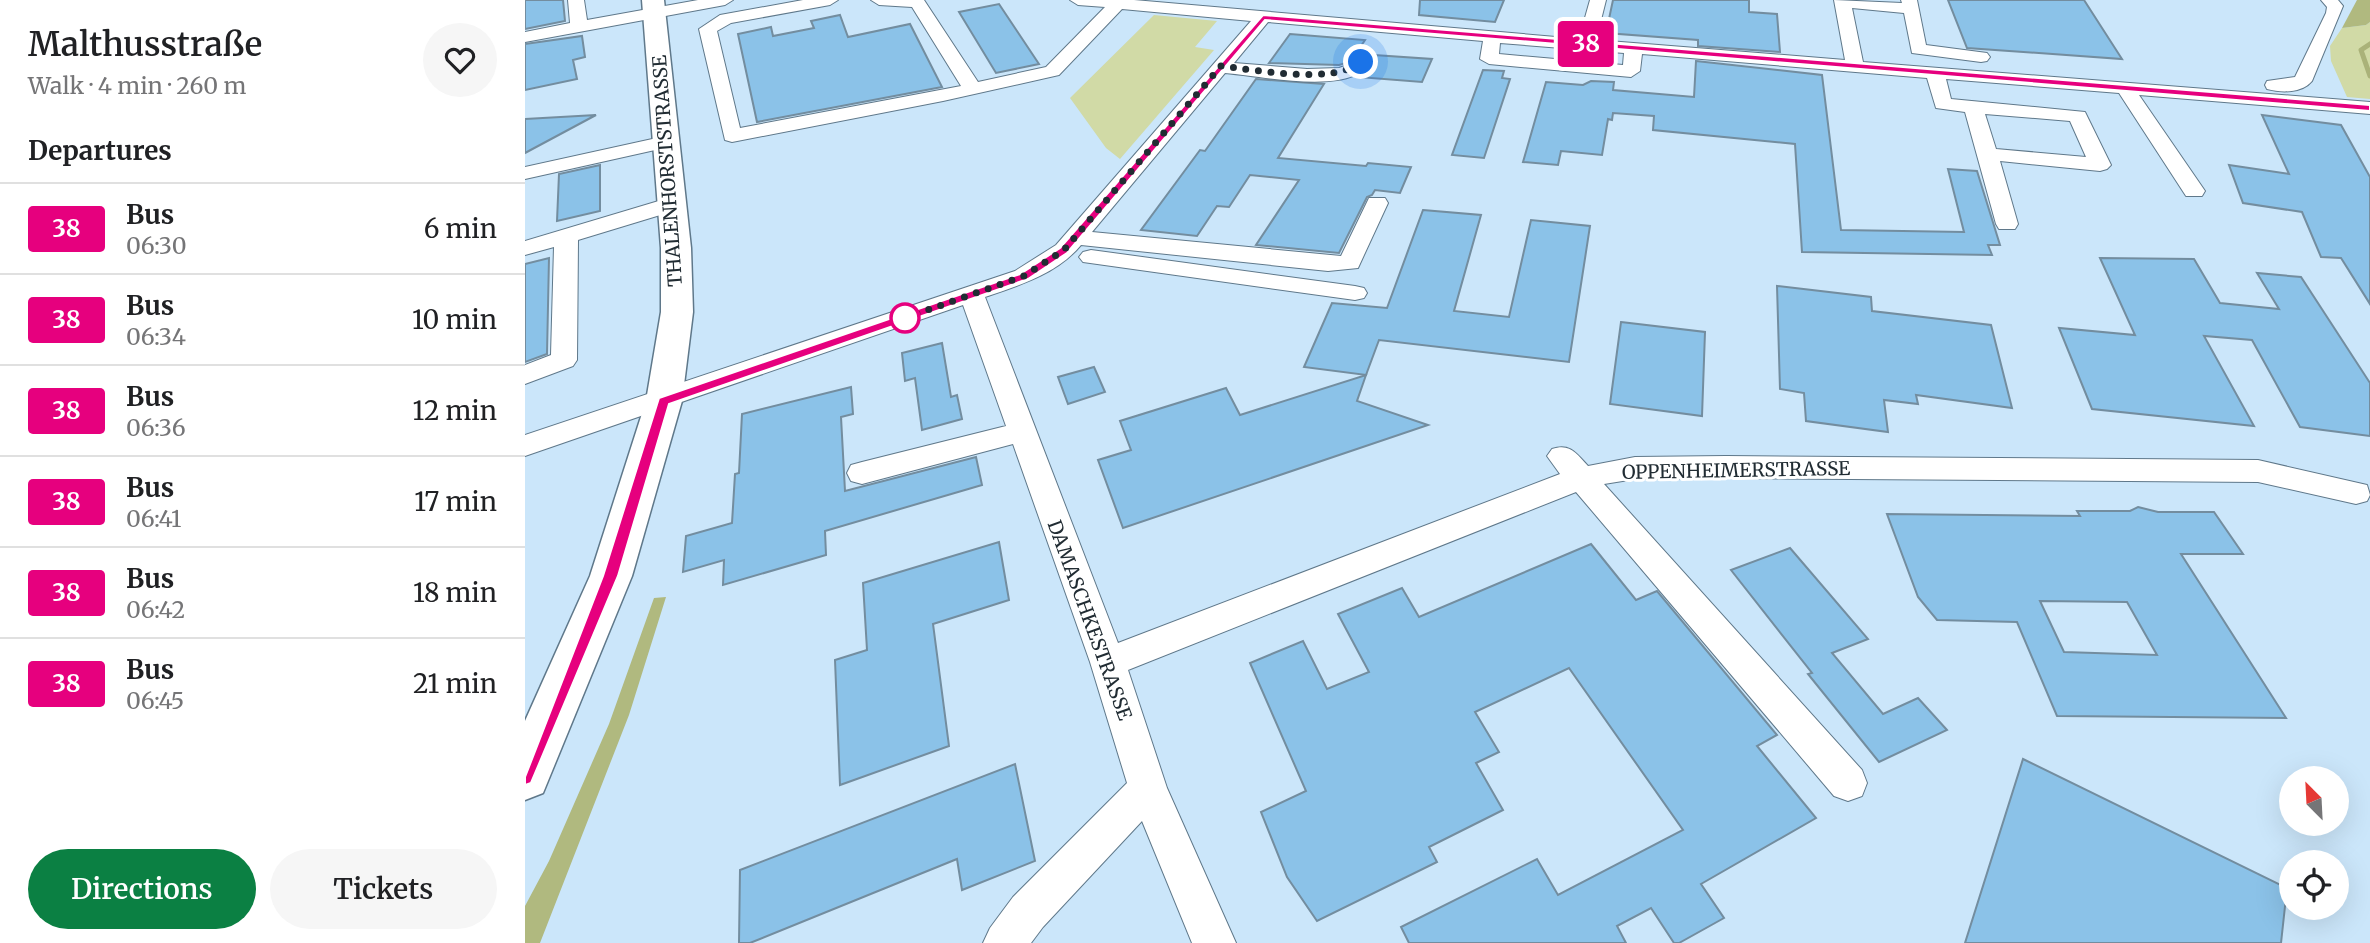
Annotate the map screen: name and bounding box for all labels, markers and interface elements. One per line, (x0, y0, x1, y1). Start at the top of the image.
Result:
line badge: 38 (1555, 21, 1617, 67)
button: heart (423, 23, 497, 97)
text: Malthusstraße (28, 24, 262, 65)
text: 38 (1572, 28, 1600, 59)
your location (1343, 44, 1378, 79)
street label: THALENHORSTSTRASSE (647, 54, 687, 288)
text: Walk · 4 min · 260 m (28, 71, 246, 100)
text: Departures (28, 134, 172, 167)
text: Bus (126, 198, 174, 231)
text: 6 min (424, 212, 497, 245)
text: 38 (52, 213, 81, 244)
text: 06:30 (126, 231, 187, 260)
text: Bus (126, 289, 174, 322)
text: 10 min (412, 303, 497, 336)
unlabelled marker (890, 303, 920, 333)
text: 38 (52, 304, 81, 335)
text: 06:34 (126, 322, 186, 351)
text: Bus (126, 380, 174, 413)
text: 12 min (413, 394, 497, 427)
text: 38 (52, 395, 81, 426)
text: 06:36 (126, 413, 186, 442)
street label: OPPENHEIMERSTRASSE (1622, 456, 1850, 484)
text: Bus (126, 471, 174, 504)
text: 17 min (414, 485, 497, 518)
text: 38 (52, 486, 81, 517)
text: 06:41 (126, 504, 181, 533)
street label: DAMASCHKESTRASSE (1043, 517, 1137, 723)
text: Bus (126, 562, 174, 595)
text: 18 min (413, 576, 497, 609)
text: 38 (52, 577, 81, 608)
text: 06:42 (126, 595, 185, 624)
text: Bus (126, 653, 174, 686)
text: 21 min (413, 667, 497, 700)
text: 38 (52, 668, 81, 699)
text: 06:45 (126, 686, 184, 715)
north arrow (2279, 766, 2349, 836)
map controls (2279, 766, 2349, 920)
button: Directions (28, 849, 256, 929)
button: Tickets (270, 849, 497, 929)
button: locate (2279, 850, 2349, 920)

